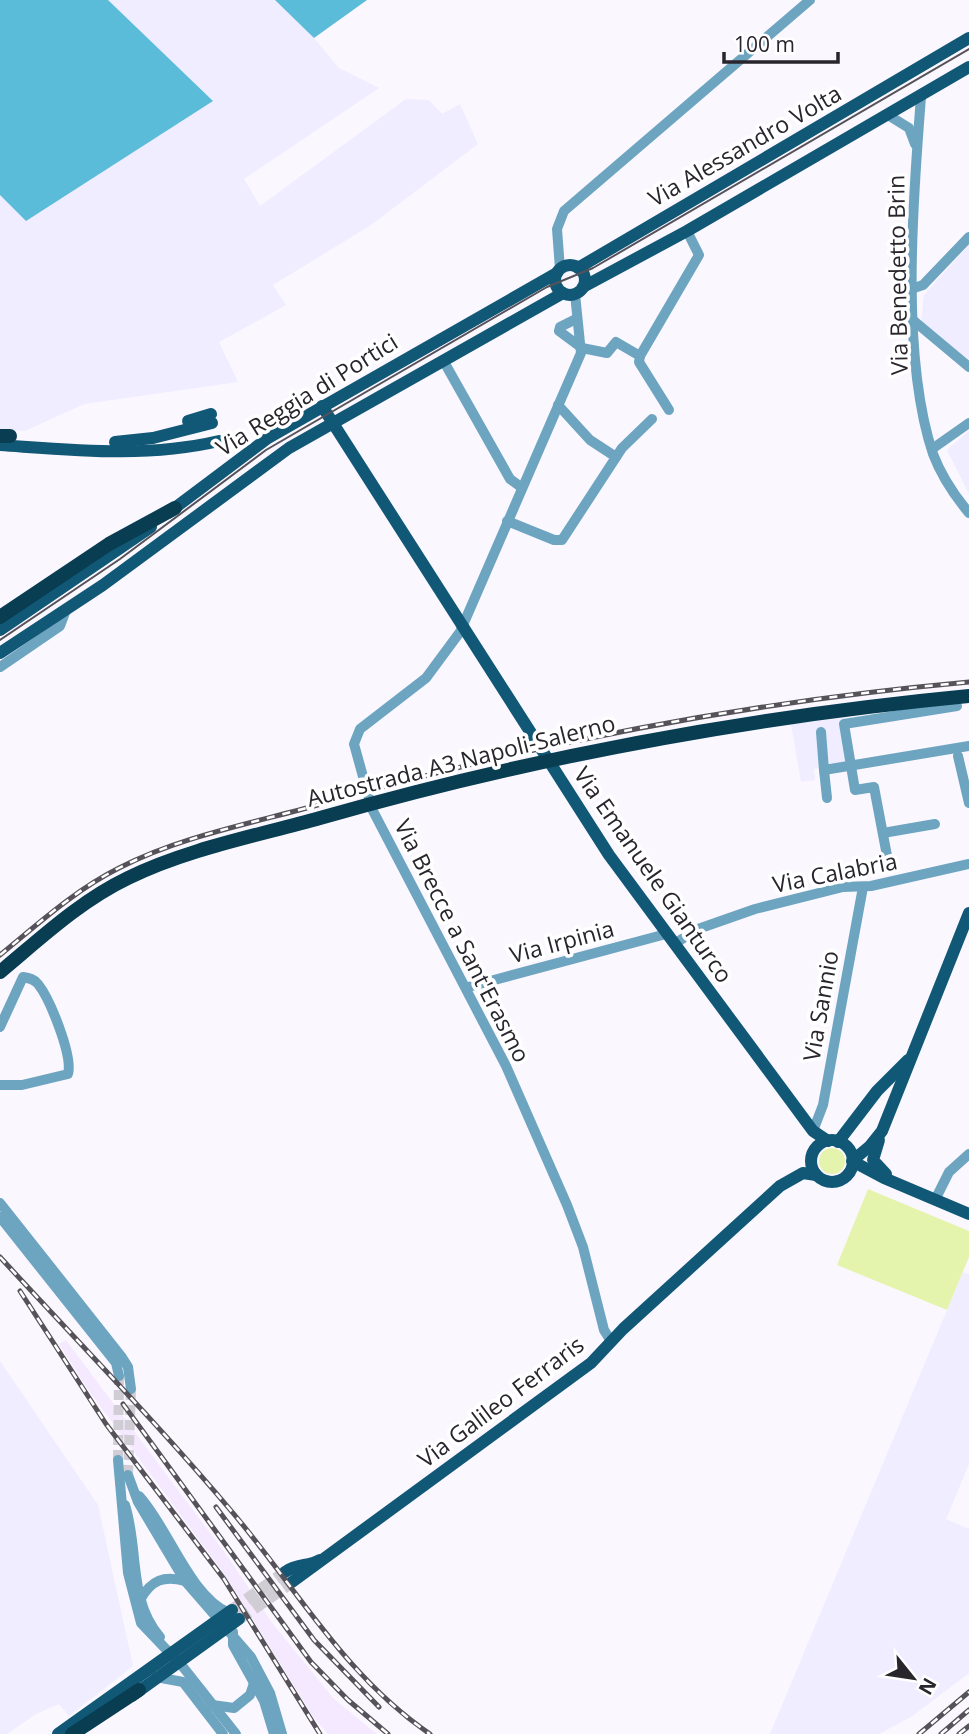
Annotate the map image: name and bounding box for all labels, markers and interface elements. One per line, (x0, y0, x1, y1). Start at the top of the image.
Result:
scale bar (724, 21, 838, 65)
text: 100 m (734, 30, 795, 58)
street label: Via Alessandro Volta (642, 77, 847, 213)
street label: Via Benedetto Brin (879, 175, 915, 376)
street label: Via Reggia di Portici (210, 325, 403, 463)
street label: Autostrada A3 Napoli-Salerno (303, 706, 618, 814)
street label: Via Emanuele Gianturco (567, 760, 741, 989)
street label: Via Brecce a Sant'Erasmo (388, 813, 538, 1068)
street label: Via Calabria (770, 844, 900, 900)
street label: Via Irpinia (506, 912, 617, 970)
street label: Via Sannio (795, 948, 845, 1064)
street label: Via Galileo Ferraris (411, 1328, 590, 1474)
north arrow (878, 1643, 948, 1713)
text: N (913, 1673, 943, 1700)

